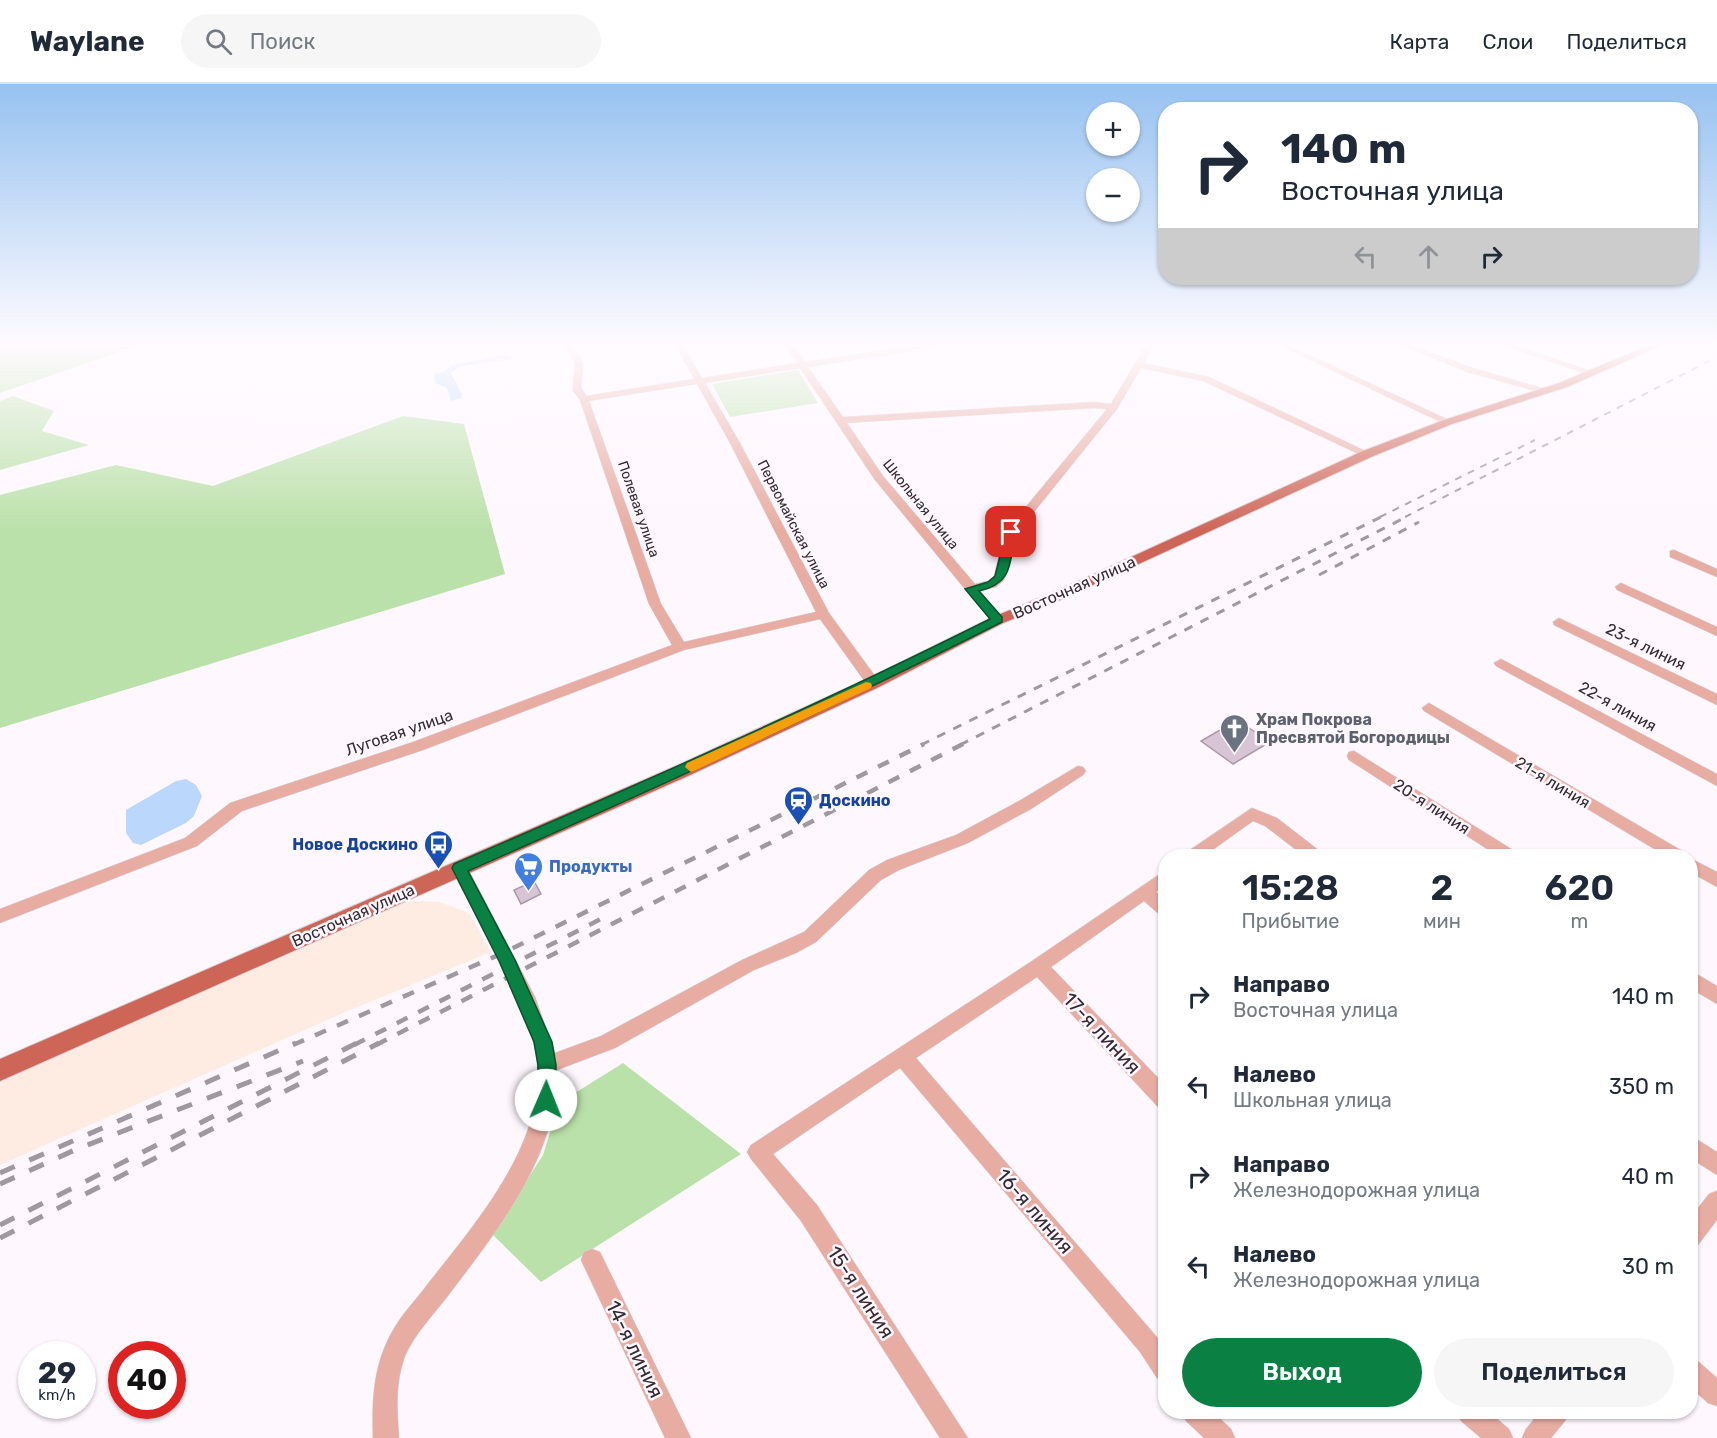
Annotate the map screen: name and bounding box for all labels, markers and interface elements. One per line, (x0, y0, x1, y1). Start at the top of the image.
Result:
search box (181, 14, 601, 68)
text: Waylane (30, 25, 145, 58)
icon: search (202, 25, 235, 58)
text: Поиск (250, 28, 315, 55)
text: Карта (1389, 29, 1449, 54)
text: Слои (1482, 29, 1533, 54)
text: Поделиться (1566, 29, 1687, 54)
map controls (1086, 102, 1140, 222)
button: + (1086, 102, 1140, 156)
text: 140 m (1281, 124, 1407, 174)
icon: right (1182, 126, 1260, 204)
button: − (1086, 168, 1140, 222)
text: Восточная улица (1281, 175, 1504, 207)
icon: left (1349, 240, 1382, 273)
icon: ahead (1412, 240, 1445, 273)
icon: right (1475, 240, 1508, 273)
street label: Школьная улица (879, 456, 962, 553)
street label: Первомайская улица (754, 457, 833, 591)
street label: Полевая улица (614, 459, 663, 560)
pin (985, 506, 1036, 557)
icon: arrive (994, 515, 1027, 548)
street label: Восточная улица (1010, 552, 1138, 623)
street label: 23-я линия (1603, 619, 1689, 674)
street label: 22-я линия (1576, 677, 1660, 736)
street label: Луговая улица (343, 705, 455, 760)
place label: Храм Покрова Пресвятой Богородицы (1256, 710, 1450, 747)
church icon: Храм Покрова Пресвятой Богородицы (1219, 712, 1251, 754)
street label: 21-я линия (1512, 753, 1594, 812)
street label: 20-я линия (1390, 775, 1473, 838)
station icon: Доскино (782, 784, 814, 826)
place label: Доскино (819, 791, 891, 810)
bus stop icon: Новое Доскино (423, 828, 455, 870)
place label: Новое Доскино (292, 835, 418, 854)
supermarket icon: Продукты (512, 850, 544, 892)
place label: Продукты (549, 857, 632, 876)
text: 15:28 (1242, 866, 1339, 909)
text: 2 (1431, 866, 1453, 909)
text: 620 (1545, 866, 1614, 909)
street label: Восточная улица (289, 880, 417, 951)
text: Прибытие (1242, 909, 1339, 933)
text: мин (1423, 909, 1461, 933)
text: m (1571, 909, 1588, 933)
text: Направо (1233, 971, 1330, 998)
icon: right (1182, 980, 1215, 1013)
text: 140 m (1612, 983, 1674, 1010)
street label: 17-я линия (1058, 987, 1146, 1079)
text: Восточная улица (1233, 998, 1398, 1022)
text: Налево (1233, 1061, 1316, 1088)
position arrow (514, 1068, 578, 1132)
icon: left (1182, 1070, 1215, 1103)
text: 350 m (1609, 1073, 1674, 1100)
text: Школьная улица (1233, 1088, 1392, 1112)
text: Направо (1233, 1151, 1330, 1178)
icon: right (1182, 1160, 1215, 1193)
street label: 16-я линия (991, 1163, 1079, 1259)
text: 40 m (1621, 1163, 1674, 1190)
text: Железнодорожная улица (1233, 1178, 1480, 1202)
street label: 15-я линия (822, 1241, 900, 1343)
text: Налево (1233, 1241, 1316, 1268)
icon: left (1182, 1250, 1215, 1283)
text: 30 m (1622, 1253, 1674, 1280)
text: Железнодорожная улица (1233, 1268, 1480, 1292)
street label: 14-я линия (601, 1296, 669, 1402)
button: Выход (1182, 1338, 1422, 1407)
button: Поделиться (1434, 1338, 1674, 1407)
speed limit sign: 40 (108, 1341, 186, 1419)
text: 29 (38, 1355, 76, 1391)
text: km/h (38, 1386, 76, 1404)

